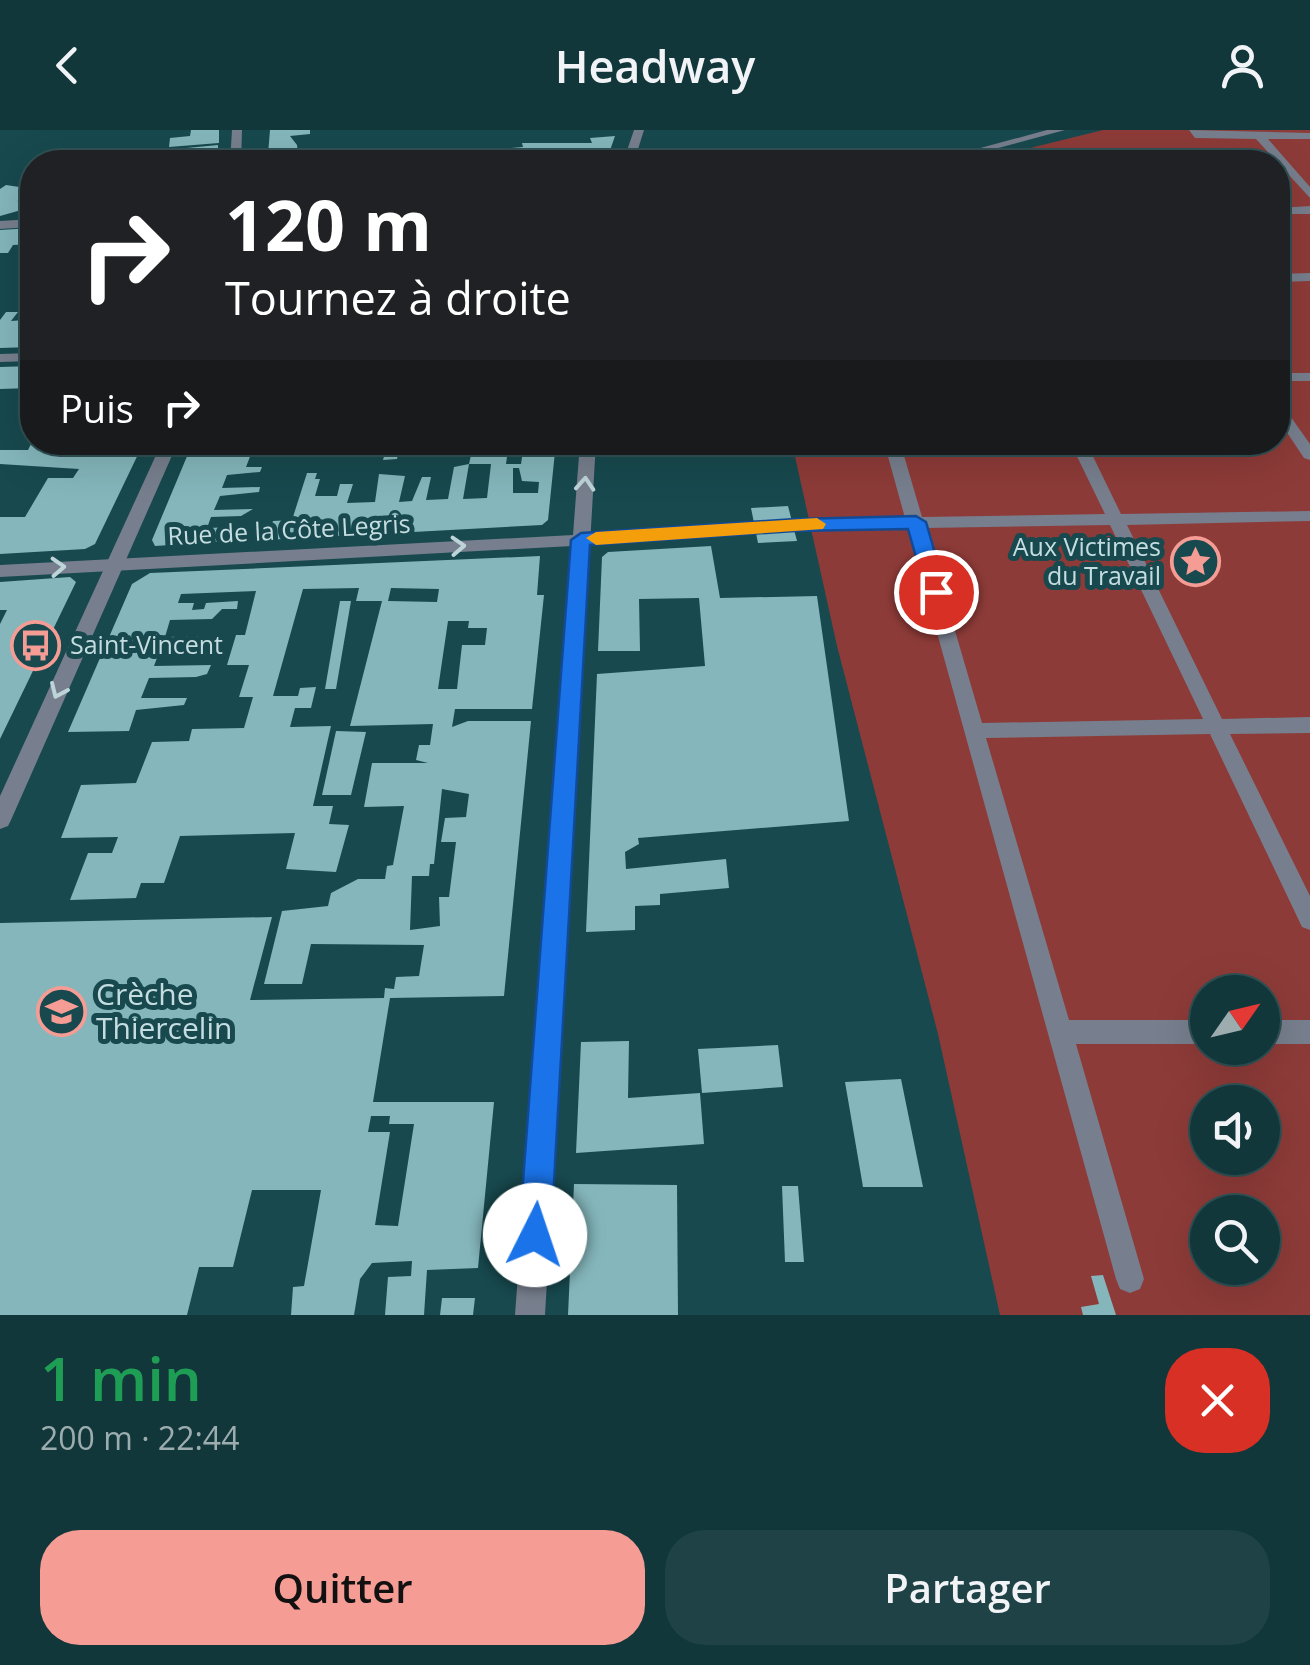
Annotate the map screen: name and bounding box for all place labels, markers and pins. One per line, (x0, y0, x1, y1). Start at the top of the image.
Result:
place label: Aux Victimes du Travail (1013, 529, 1161, 592)
place icon: Aux Victimes du Travail (1170, 535, 1222, 587)
pin (894, 550, 979, 635)
bus stop icon: Saint-Vincent (9, 619, 61, 671)
place label: Saint-Vincent (70, 627, 223, 661)
place label: Crèche Thiercelin (96, 973, 232, 1048)
school or university icon: Crèche Thiercelin (35, 986, 87, 1038)

